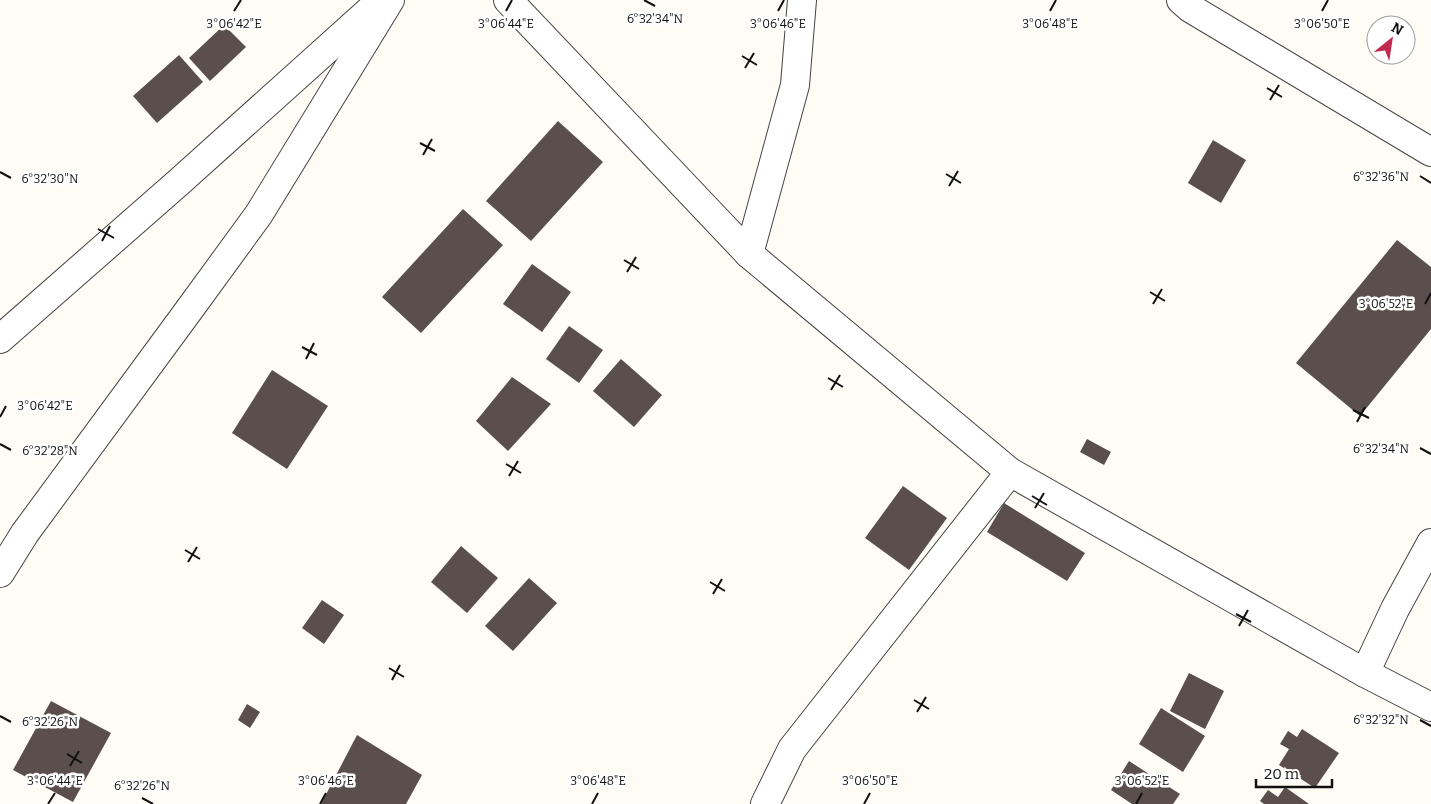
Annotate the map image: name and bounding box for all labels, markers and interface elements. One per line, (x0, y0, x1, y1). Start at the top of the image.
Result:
text: 6°32'34"N (627, 12, 684, 26)
north arrow (1366, 15, 1416, 65)
text: 3°06'42"E (206, 17, 262, 31)
text: 3°06'44"E (478, 17, 534, 31)
text: 3°06'46"E (750, 17, 806, 31)
text: 3°06'48"E (1022, 17, 1078, 31)
text: 3°06'50"E (1294, 17, 1350, 31)
text: N (1388, 19, 1406, 39)
text: 6°32'36"N (1353, 170, 1410, 184)
text: 6°32'30"N (22, 172, 79, 186)
text: 3°06'52"E (1359, 297, 1413, 311)
text: 3°06'42"E (17, 399, 73, 413)
text: 6°32'34"N (1353, 442, 1410, 456)
text: 6°32'28"N (22, 444, 78, 458)
text: 6°32'32"N (1353, 713, 1409, 727)
text: 6°32'26"N (22, 715, 78, 729)
scale bar (1256, 756, 1332, 788)
text: 20 m (1264, 765, 1300, 783)
text: 3°06'44"E (27, 774, 83, 788)
text: 3°06'46"E (298, 774, 354, 788)
text: 3°06'48"E (570, 774, 626, 788)
text: 3°06'50"E (842, 774, 898, 788)
text: 3°06'52"E (1115, 774, 1169, 788)
text: 6°32'26"N (114, 779, 170, 793)

